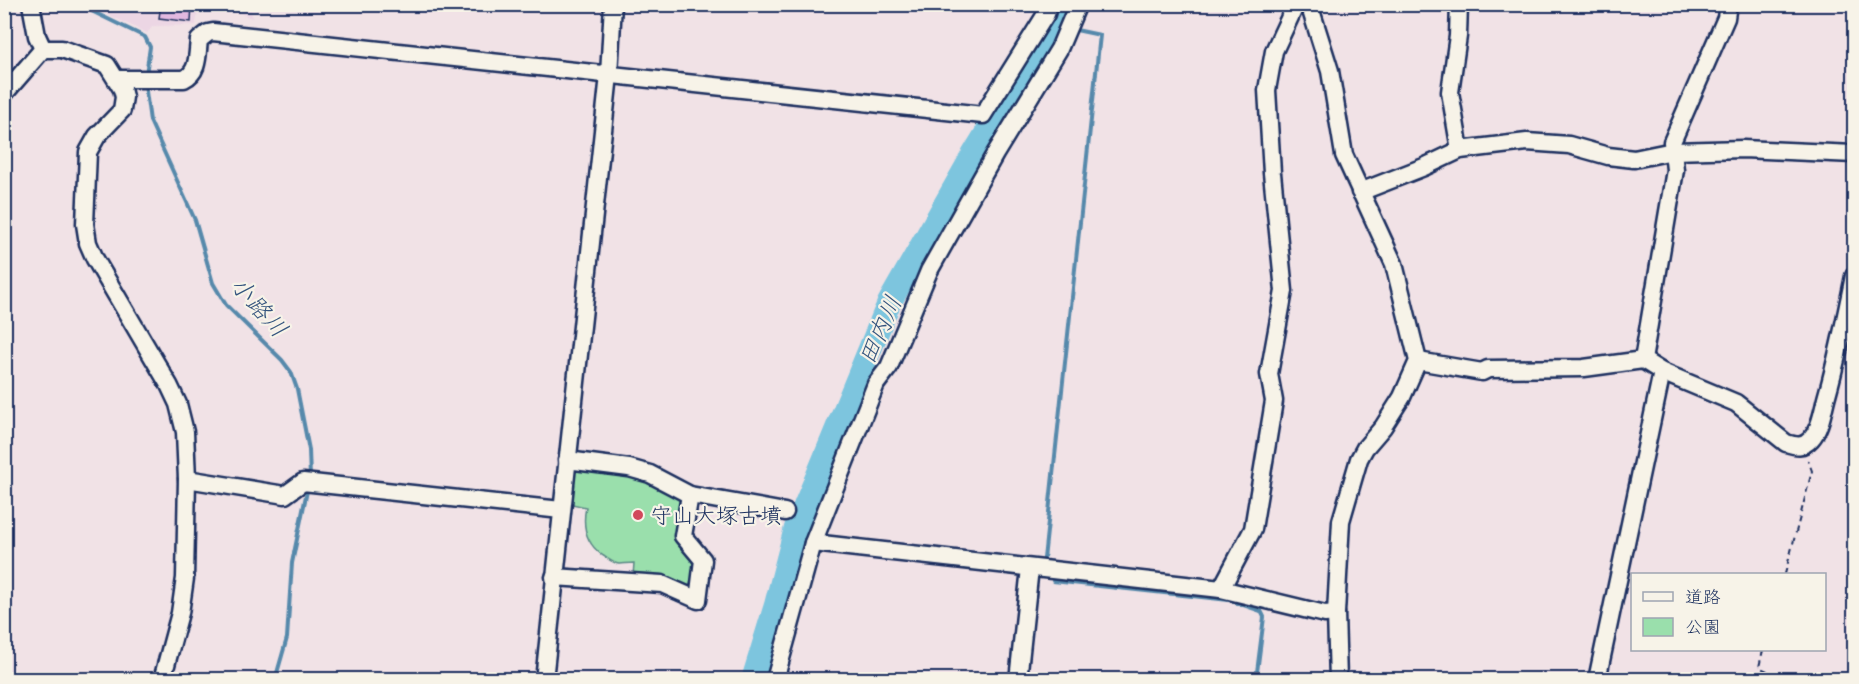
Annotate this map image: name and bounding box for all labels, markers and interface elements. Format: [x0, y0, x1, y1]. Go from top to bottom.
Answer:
water label: 小路川 [223, 270, 295, 344]
water label: 田内川 [851, 291, 909, 369]
place label: 守山大塚古墳 [650, 501, 782, 530]
marker: 守山大塚古墳 [631, 508, 645, 522]
legend [1631, 573, 1826, 651]
text: 道路 [1685, 585, 1721, 609]
text: 公園 [1685, 615, 1721, 639]

